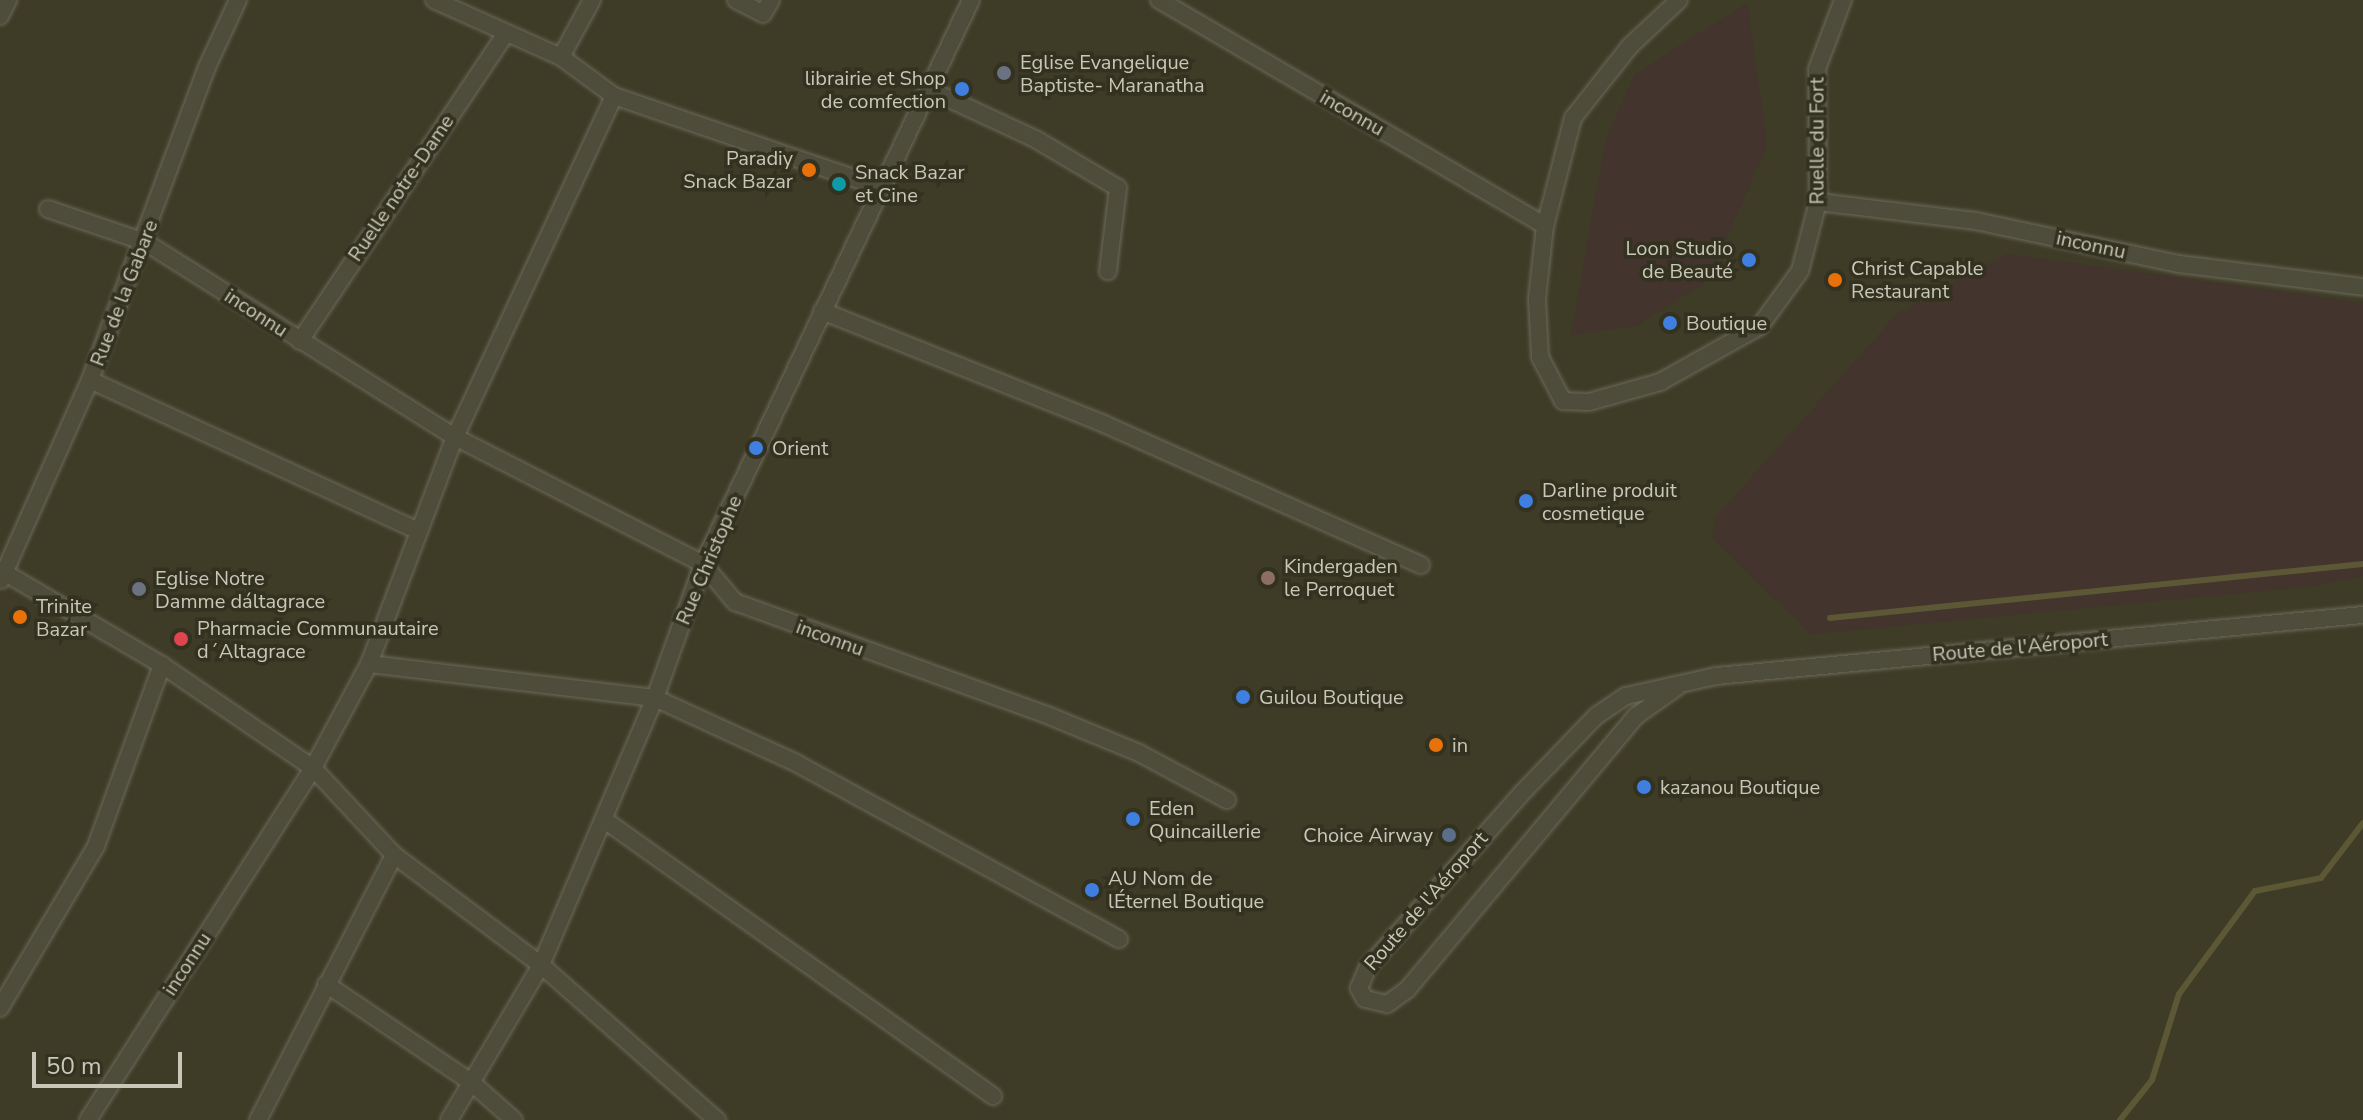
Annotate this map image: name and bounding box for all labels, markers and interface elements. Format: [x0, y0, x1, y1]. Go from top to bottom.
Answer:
place label: Eglise Evangelique Baptiste- Maranatha [1020, 50, 1205, 97]
marker: Eglise Evangelique Baptiste- Maranatha [995, 64, 1013, 82]
place label: librairie et Shop de comfection [805, 66, 946, 113]
street label: Ruelle du Fort [1805, 77, 1829, 205]
marker: librairie et Shop de comfection [953, 80, 971, 98]
street label: inconnu [1316, 85, 1388, 141]
street label: Ruelle notre-Dame [343, 110, 459, 266]
place label: Paradiy Snack Bazar [683, 146, 793, 193]
place label: Snack Bazar et Cine [855, 160, 965, 207]
marker: Paradiy Snack Bazar [800, 161, 818, 179]
marker: Snack Bazar et Cine [830, 175, 848, 193]
street label: Rue de la Gabare [85, 217, 163, 369]
street label: inconnu [2054, 226, 2128, 264]
place label: Loon Studio de Beauté [1626, 236, 1733, 283]
marker: Loon Studio de Beauté [1740, 251, 1758, 269]
place label: Christ Capable Restaurant [1851, 256, 1983, 303]
marker: Christ Capable Restaurant [1826, 271, 1844, 289]
street label: inconnu [220, 284, 292, 342]
place label: Boutique [1686, 311, 1767, 335]
marker: Boutique [1661, 314, 1679, 332]
place label: Orient [772, 436, 828, 460]
marker: Orient [747, 439, 765, 457]
place label: Darline produit cosmetique [1542, 478, 1677, 525]
street label: Rue Christophe [671, 492, 747, 628]
marker: Darline produit cosmetique [1517, 492, 1535, 510]
place label: Kindergaden le Perroquet [1284, 554, 1398, 601]
place label: Eglise Notre Damme dáltagrace [155, 566, 325, 613]
marker: Kindergaden le Perroquet [1259, 569, 1277, 587]
marker: Eglise Notre Damme dáltagrace [130, 580, 148, 598]
place label: Trinite Bazar [36, 594, 92, 641]
marker: Trinite Bazar [11, 608, 29, 626]
street label: inconnu [793, 615, 867, 661]
place label: Pharmacie Communautaire d´Altagrace [197, 616, 439, 663]
street label: Route de l'Aéroport [1931, 627, 2109, 667]
marker: Pharmacie Communautaire d´Altagrace [172, 630, 190, 648]
place label: Guilou Boutique [1259, 685, 1404, 709]
marker: Guilou Boutique [1234, 688, 1252, 706]
place label: in [1452, 733, 1468, 757]
marker: in [1427, 736, 1445, 754]
place label: kazanou Boutique [1660, 775, 1820, 799]
marker: kazanou Boutique [1635, 778, 1653, 796]
place label: Eden Quincaillerie [1149, 796, 1261, 843]
marker: Eden Quincaillerie [1124, 810, 1142, 828]
place label: Choice Airway [1303, 823, 1433, 847]
marker: Choice Airway [1440, 826, 1458, 844]
street label: Route de l'Aéroport [1359, 827, 1493, 975]
place label: AU Nom de lÉternel Boutique [1108, 866, 1264, 913]
marker: AU Nom de lÉternel Boutique [1083, 881, 1101, 899]
street label: inconnu [158, 928, 216, 1000]
scale bar [36, 1036, 186, 1086]
text: 50 m [46, 1050, 102, 1082]

